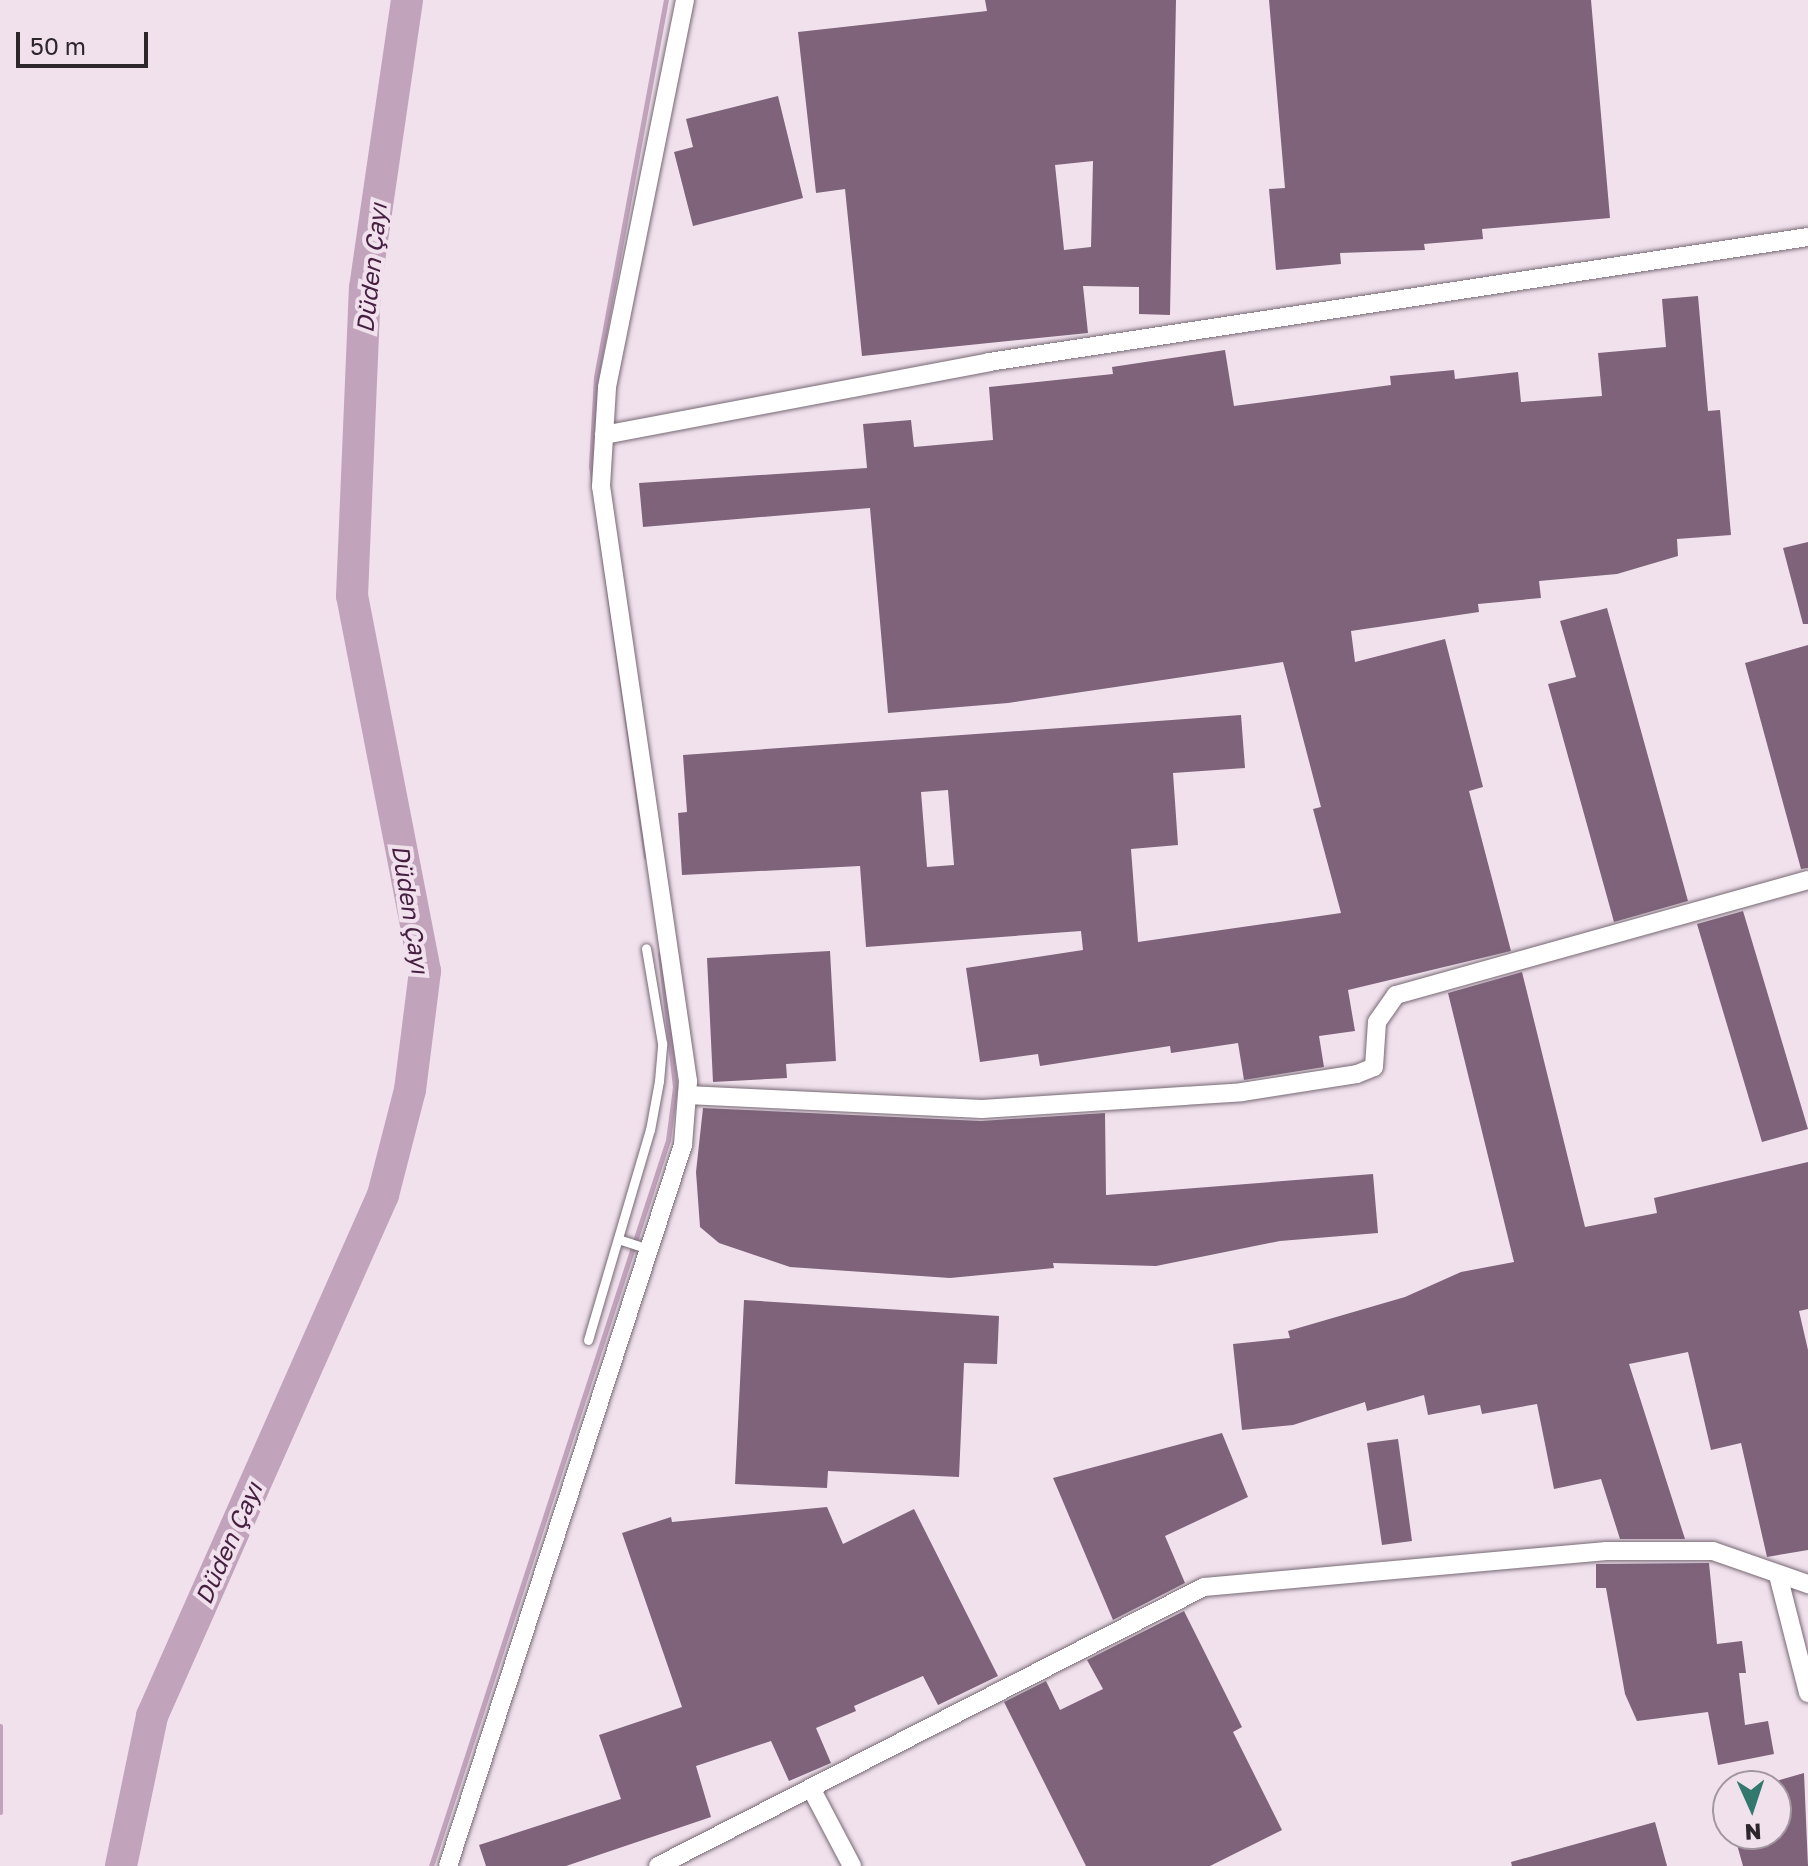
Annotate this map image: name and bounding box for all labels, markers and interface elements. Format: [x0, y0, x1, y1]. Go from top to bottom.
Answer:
scale bar [20, 16, 152, 66]
text: 50 m [30, 31, 86, 60]
water label: Düden Çayı [350, 202, 392, 334]
water label: Düden Çayı [387, 843, 435, 975]
water label: Düden Çayı [188, 1478, 268, 1608]
north arrow [1712, 1770, 1792, 1850]
text: N [1744, 1819, 1762, 1846]

